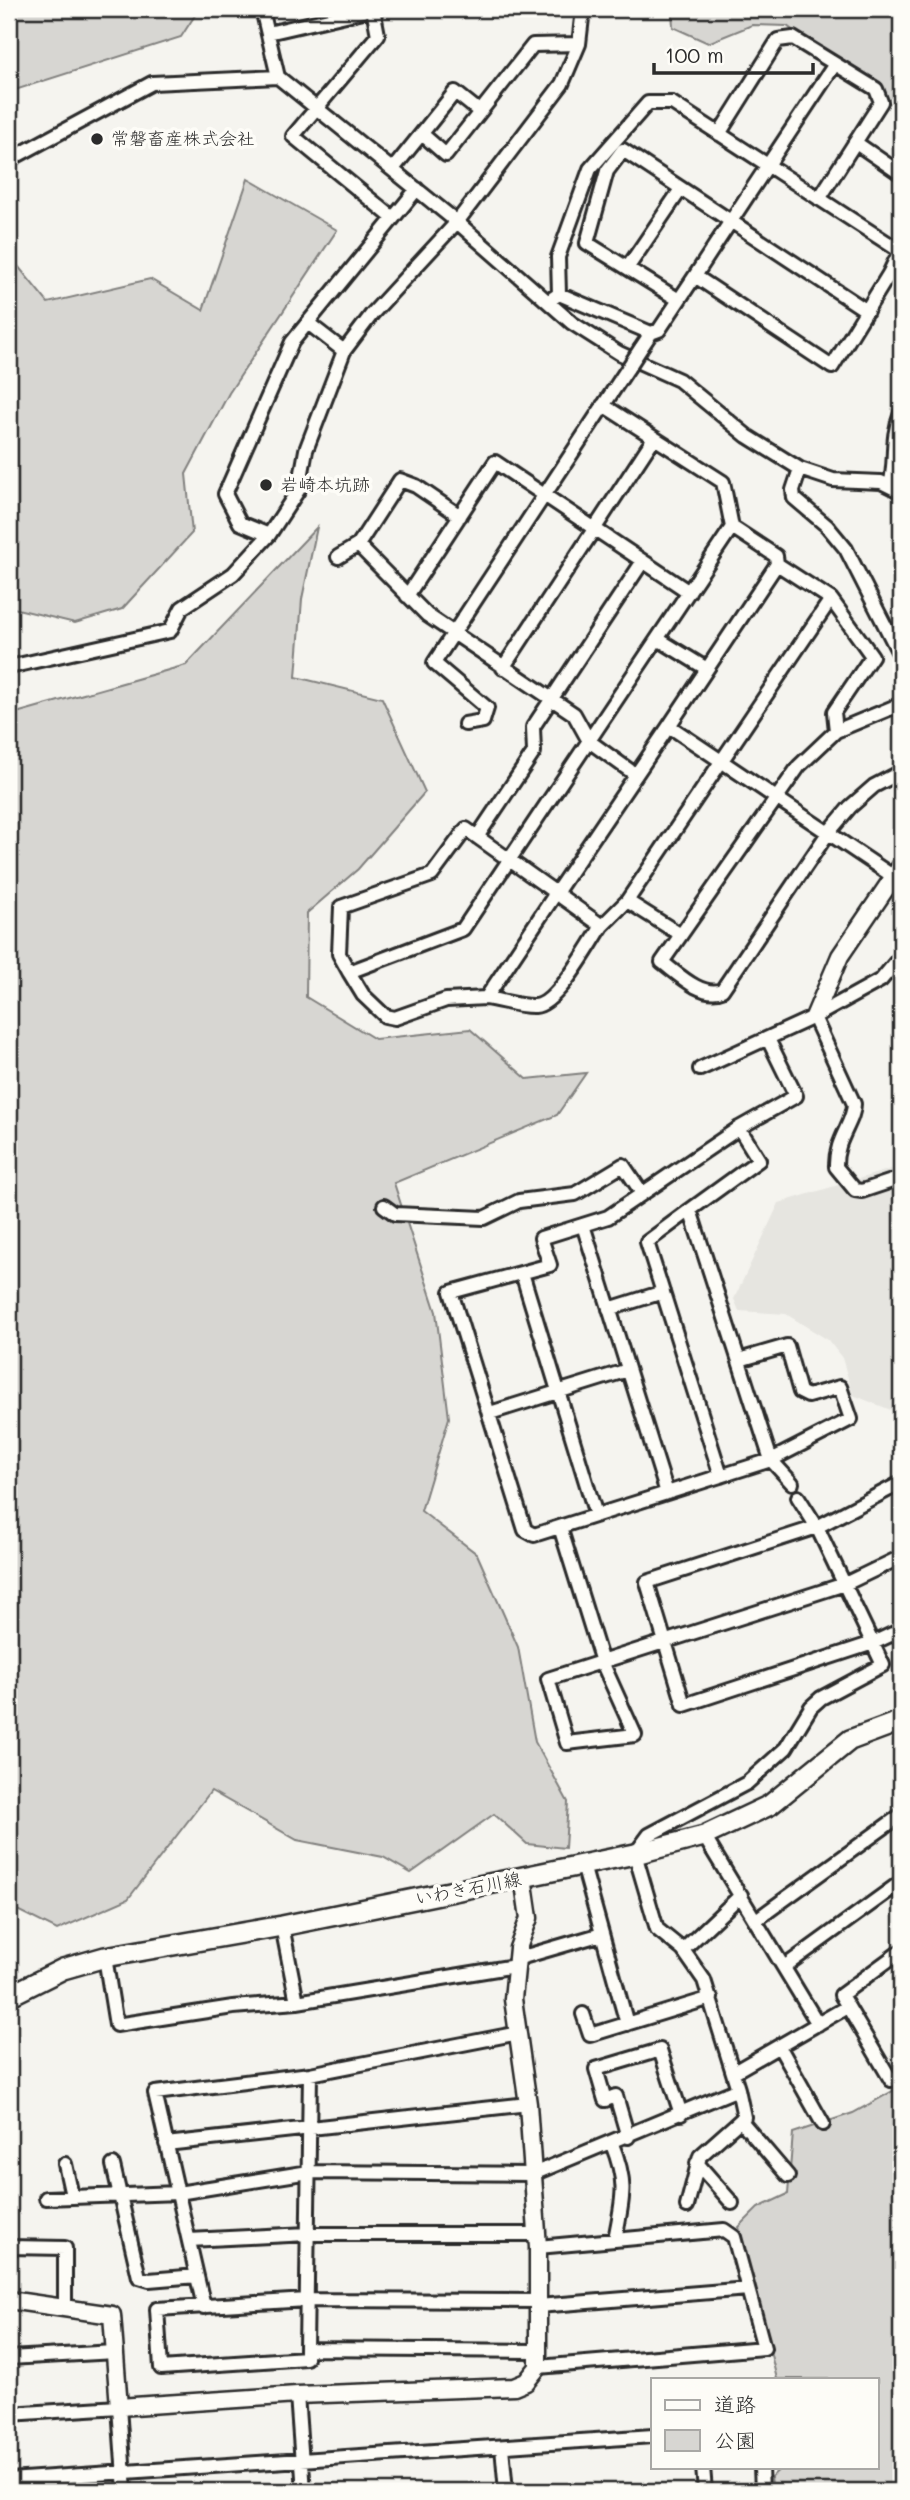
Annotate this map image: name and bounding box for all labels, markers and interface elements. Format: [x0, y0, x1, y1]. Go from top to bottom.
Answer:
scale bar [654, 32, 814, 76]
text: 100 m [665, 41, 724, 68]
place label: 常磐畜産株式会社 [111, 126, 255, 150]
marker: 常磐畜産株式会社 [89, 131, 105, 147]
place label: 岩崎本坑跡 [280, 472, 370, 496]
marker: 岩崎本坑跡 [258, 477, 274, 493]
street label: いわき石川線 [413, 1866, 523, 1910]
legend [651, 2378, 878, 2468]
text: 道路 [714, 2390, 756, 2417]
text: 公園 [714, 2426, 756, 2453]

